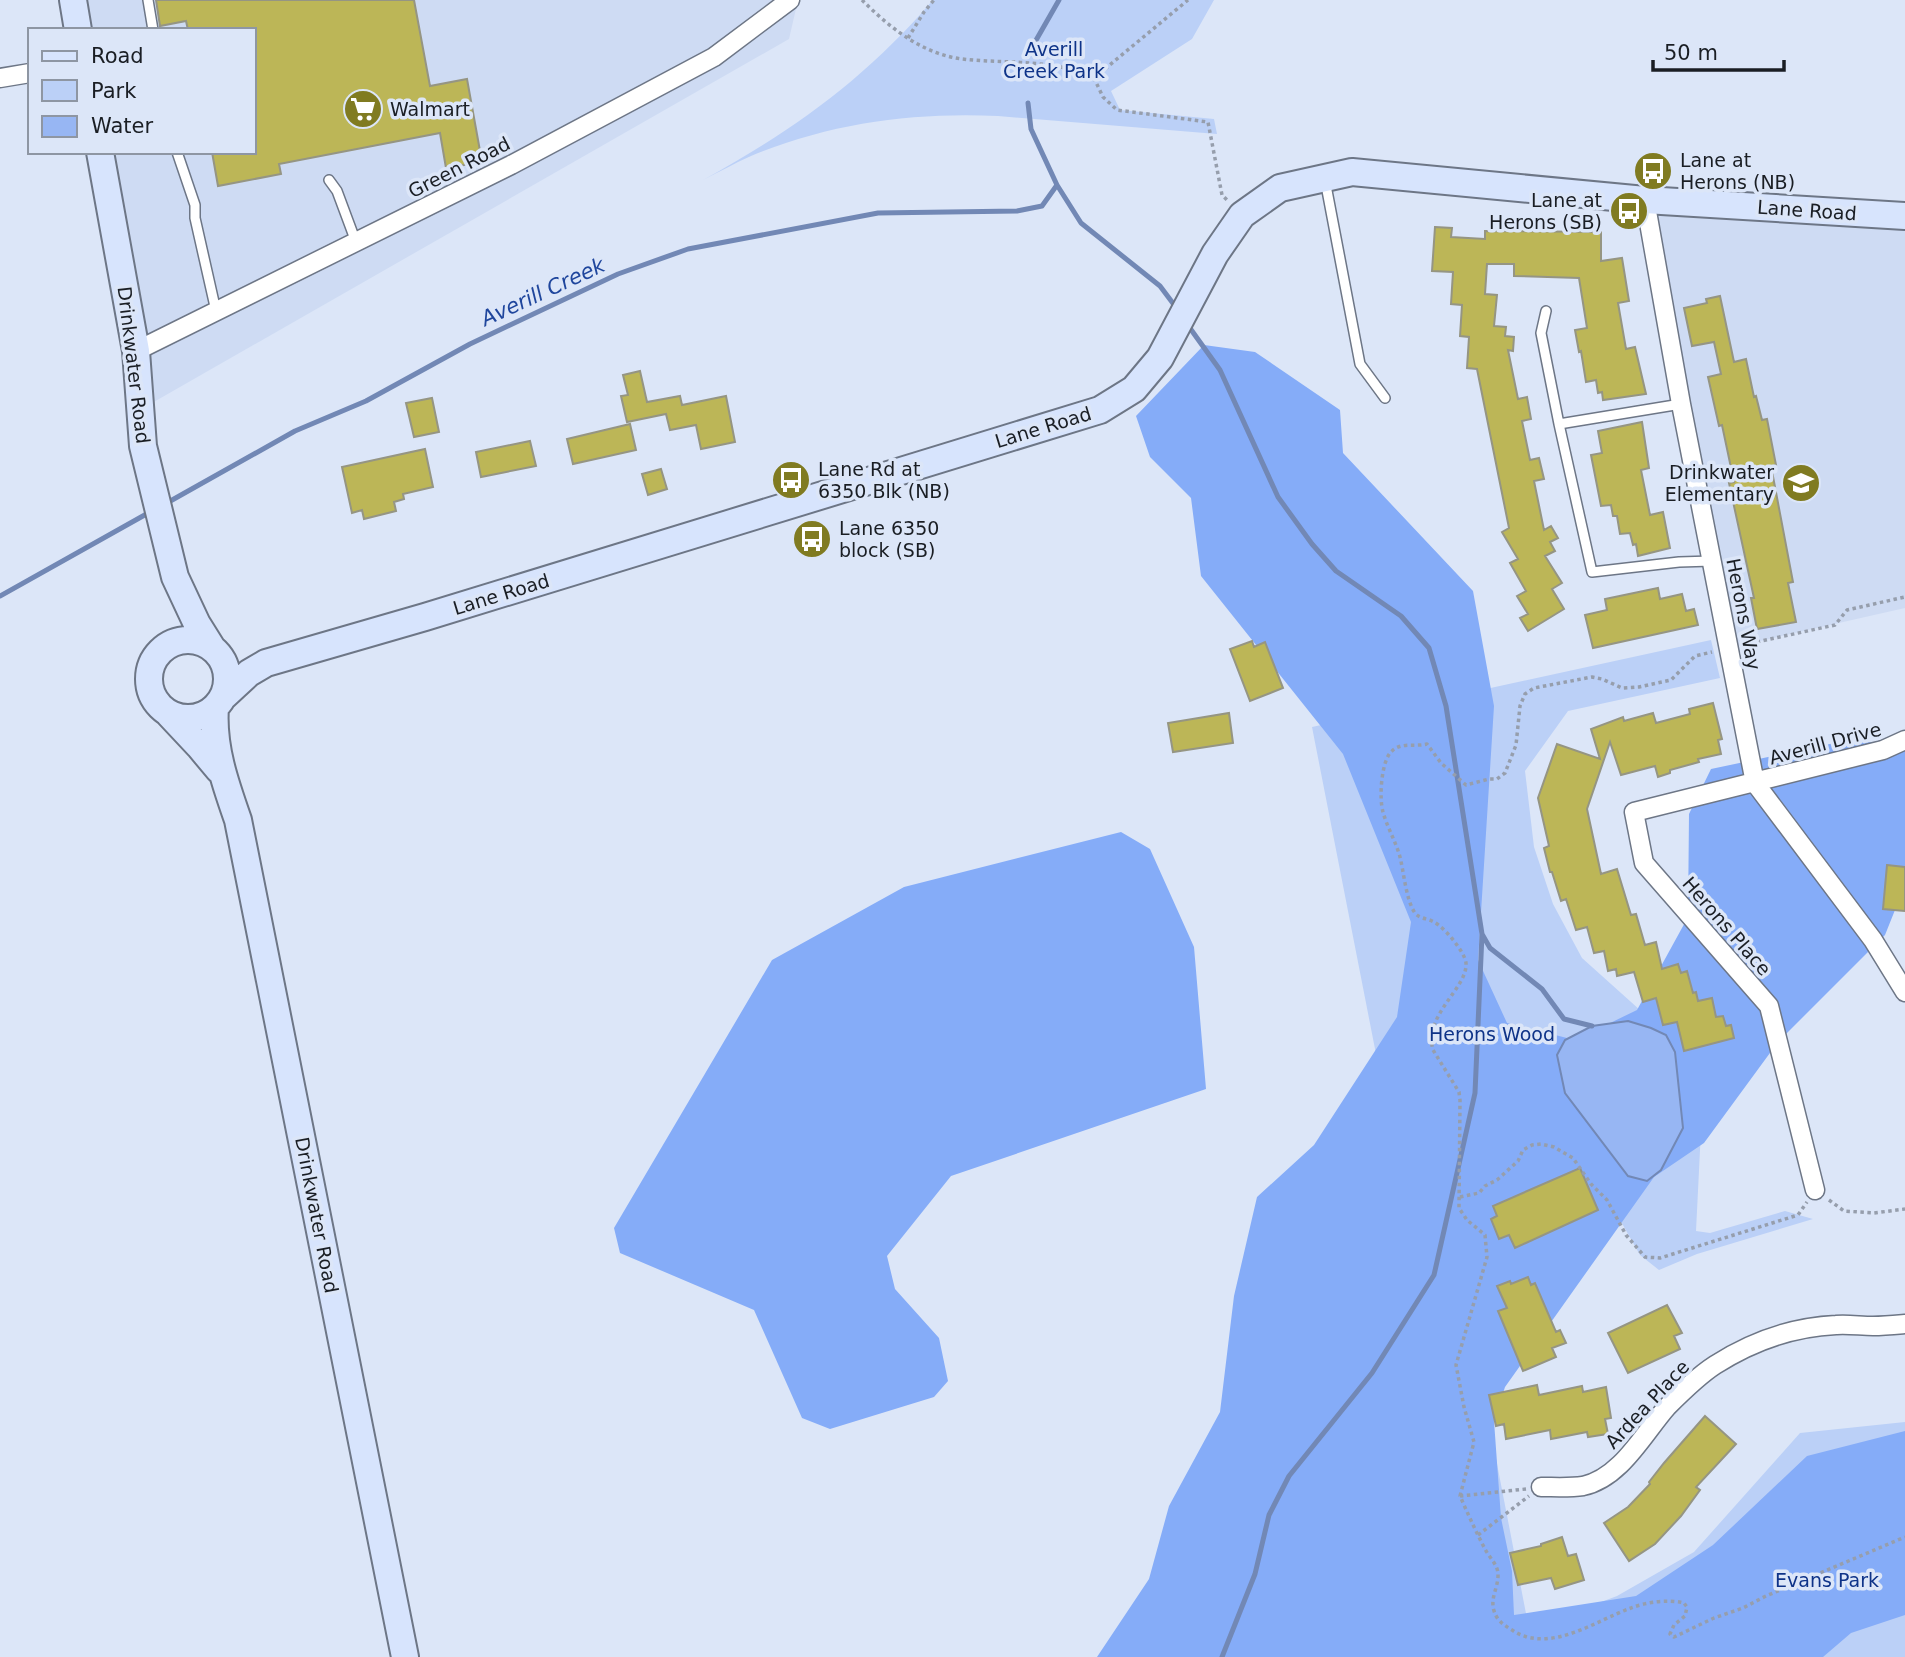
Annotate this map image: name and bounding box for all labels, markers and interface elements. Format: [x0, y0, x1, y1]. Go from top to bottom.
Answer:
legend [28, 28, 256, 154]
scale bar [1653, 28, 1784, 72]
park label: Averill Creek Park [1003, 38, 1105, 82]
text: 50 m [1664, 41, 1718, 65]
text: Road [91, 44, 144, 68]
text: Park [91, 79, 137, 103]
supermarket icon: Walmart [342, 88, 384, 130]
place label: Walmart [390, 98, 470, 120]
text: Water [91, 114, 153, 138]
street label: Green Road [404, 132, 514, 202]
place label: Lane at Herons (NB) [1680, 149, 1795, 193]
bus stop icon: Lane at Herons (NB) [1632, 150, 1674, 192]
place label: Lane at Herons (SB) [1489, 189, 1602, 233]
bus stop icon: Lane at Herons (SB) [1608, 190, 1650, 232]
street label: Lane Road [1757, 196, 1857, 224]
water label: Averill Creek [475, 252, 609, 332]
street label: Drinkwater Road [113, 285, 155, 445]
street label: Lane Road [992, 402, 1094, 452]
place label: Lane Rd at 6350 Blk (NB) [818, 458, 950, 502]
bus stop icon: Lane Rd at 6350 Blk (NB) [770, 459, 812, 501]
place label: Drinkwater Elementary [1665, 461, 1774, 505]
school or university icon: Drinkwater Elementary [1780, 462, 1822, 504]
place label: Lane 6350 block (SB) [839, 517, 939, 561]
bus stop icon: Lane 6350 block (SB) [791, 518, 833, 560]
street label: Herons Way [1722, 556, 1766, 672]
street label: Lane Road [450, 569, 552, 619]
street label: Averill Drive [1767, 717, 1883, 769]
street label: Herons Place [1678, 872, 1776, 980]
park label: Herons Wood [1429, 1023, 1555, 1045]
street label: Drinkwater Road [291, 1135, 343, 1295]
street label: Ardea Place [1601, 1355, 1693, 1453]
park label: Evans Park [1775, 1569, 1879, 1591]

